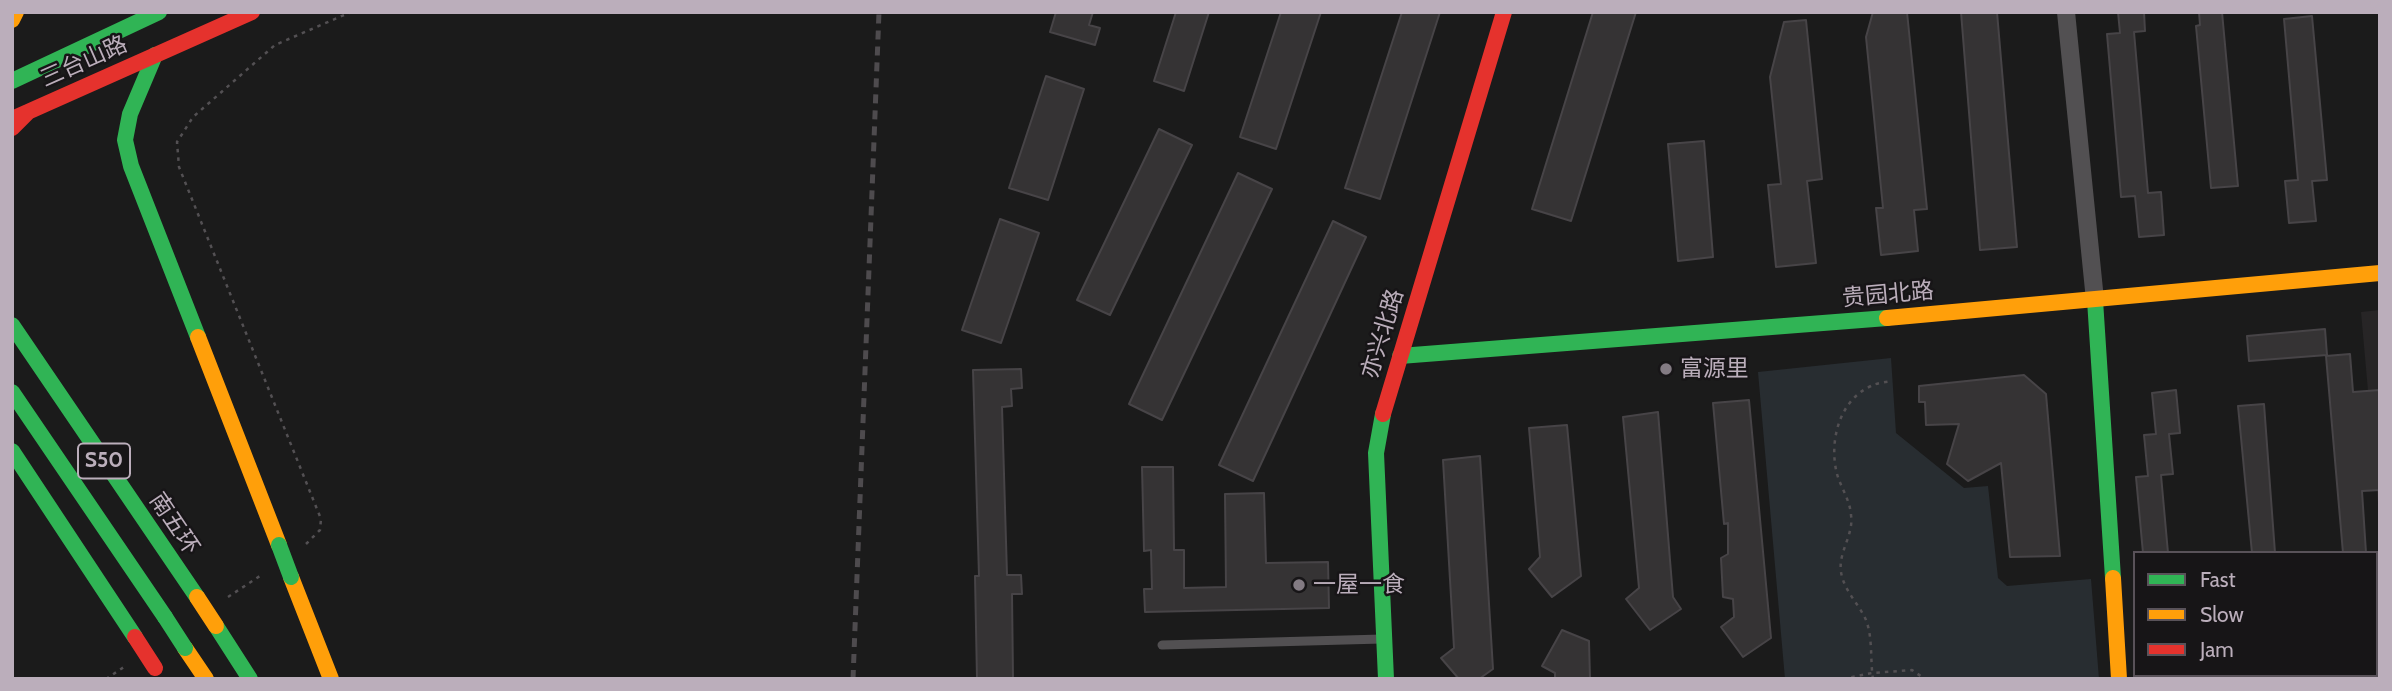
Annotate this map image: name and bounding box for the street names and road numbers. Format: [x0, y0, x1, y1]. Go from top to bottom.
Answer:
street label: 三台山路 [36, 31, 132, 93]
street label: 贵园北路 [1841, 277, 1935, 313]
street label: 亦兴北路 [1356, 286, 1410, 382]
road number: S50 [78, 444, 130, 478]
street label: 南五环 [143, 488, 205, 560]

